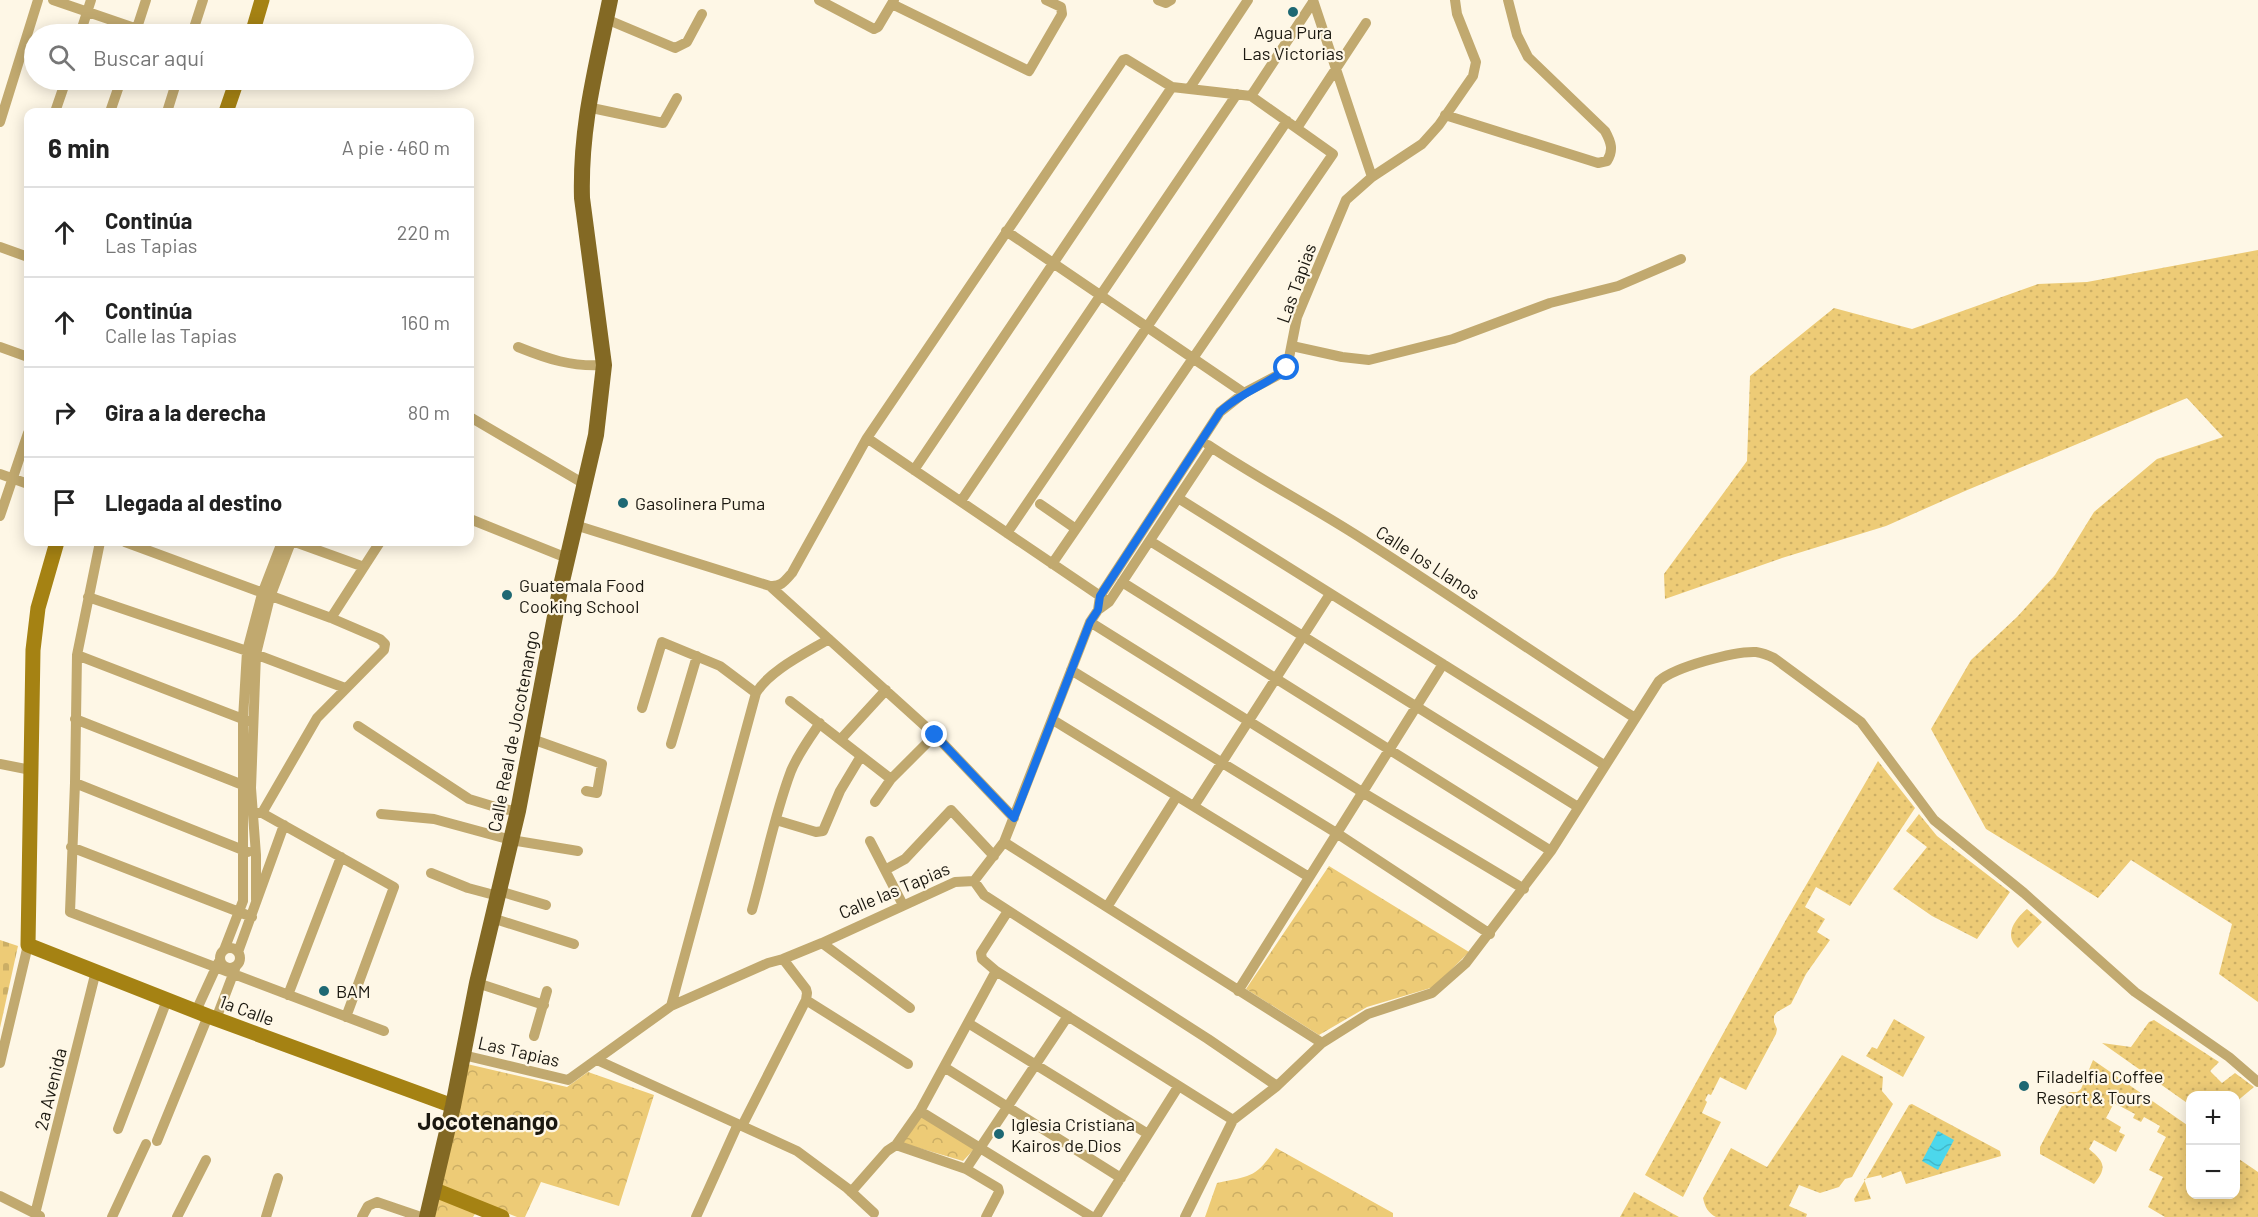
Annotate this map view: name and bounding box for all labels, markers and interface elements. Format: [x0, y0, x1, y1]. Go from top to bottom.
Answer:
marker: Agua Pura Las Victorias [1286, 5, 1300, 19]
place label: Agua Pura Las Victorias [1242, 21, 1344, 64]
search box [24, 24, 474, 90]
icon: search [45, 41, 78, 74]
text: Buscar aquí [93, 44, 204, 70]
text: 6 min [48, 132, 110, 163]
text: A pie · 460 m [342, 135, 450, 159]
text: Continúa [105, 207, 192, 233]
icon: ahead [48, 216, 81, 249]
text: 220 m [397, 220, 450, 244]
text: Las Tapias [105, 233, 197, 257]
street label: Las Tapias [1271, 240, 1321, 326]
text: Continúa [105, 297, 192, 323]
icon: ahead [48, 306, 81, 339]
text: 160 m [401, 310, 450, 334]
text: Calle las Tapias [105, 323, 237, 347]
route start [1273, 354, 1299, 380]
icon: right [48, 396, 81, 429]
text: Gira a la derecha [105, 399, 266, 425]
text: 80 m [408, 400, 450, 424]
icon: arrive [48, 486, 81, 519]
text: Llegada al destino [105, 489, 282, 515]
place label: Gasolinera Puma [635, 492, 765, 514]
marker: Gasolinera Puma [616, 496, 630, 510]
street label: Calle los Llanos [1372, 520, 1484, 604]
place label: Guatemala Food Cooking School [519, 574, 645, 617]
marker: Guatemala Food Cooking School [500, 588, 514, 602]
street label: Calle Real de Jocotenango [483, 628, 543, 834]
route end [921, 721, 947, 747]
street label: Calle las Tapias [835, 857, 953, 923]
place label: BAM [336, 980, 371, 1002]
marker: BAM [317, 984, 331, 998]
street label: 1a Calle [216, 990, 278, 1030]
street label: Las Tapias [476, 1031, 562, 1071]
street label: 2a Avenida [29, 1046, 71, 1132]
place label: Filadelfia Coffee Resort & Tours [2036, 1065, 2163, 1108]
marker: Filadelfia Coffee Resort & Tours [2017, 1079, 2031, 1093]
map controls [2186, 1091, 2240, 1199]
button: + [2186, 1091, 2240, 1145]
district label: Jocotenango [418, 1106, 558, 1135]
place label: Iglesia Cristiana Kairos de Dios [1011, 1113, 1135, 1156]
marker: Iglesia Cristiana Kairos de Dios [992, 1127, 1006, 1141]
button: − [2186, 1145, 2240, 1199]

